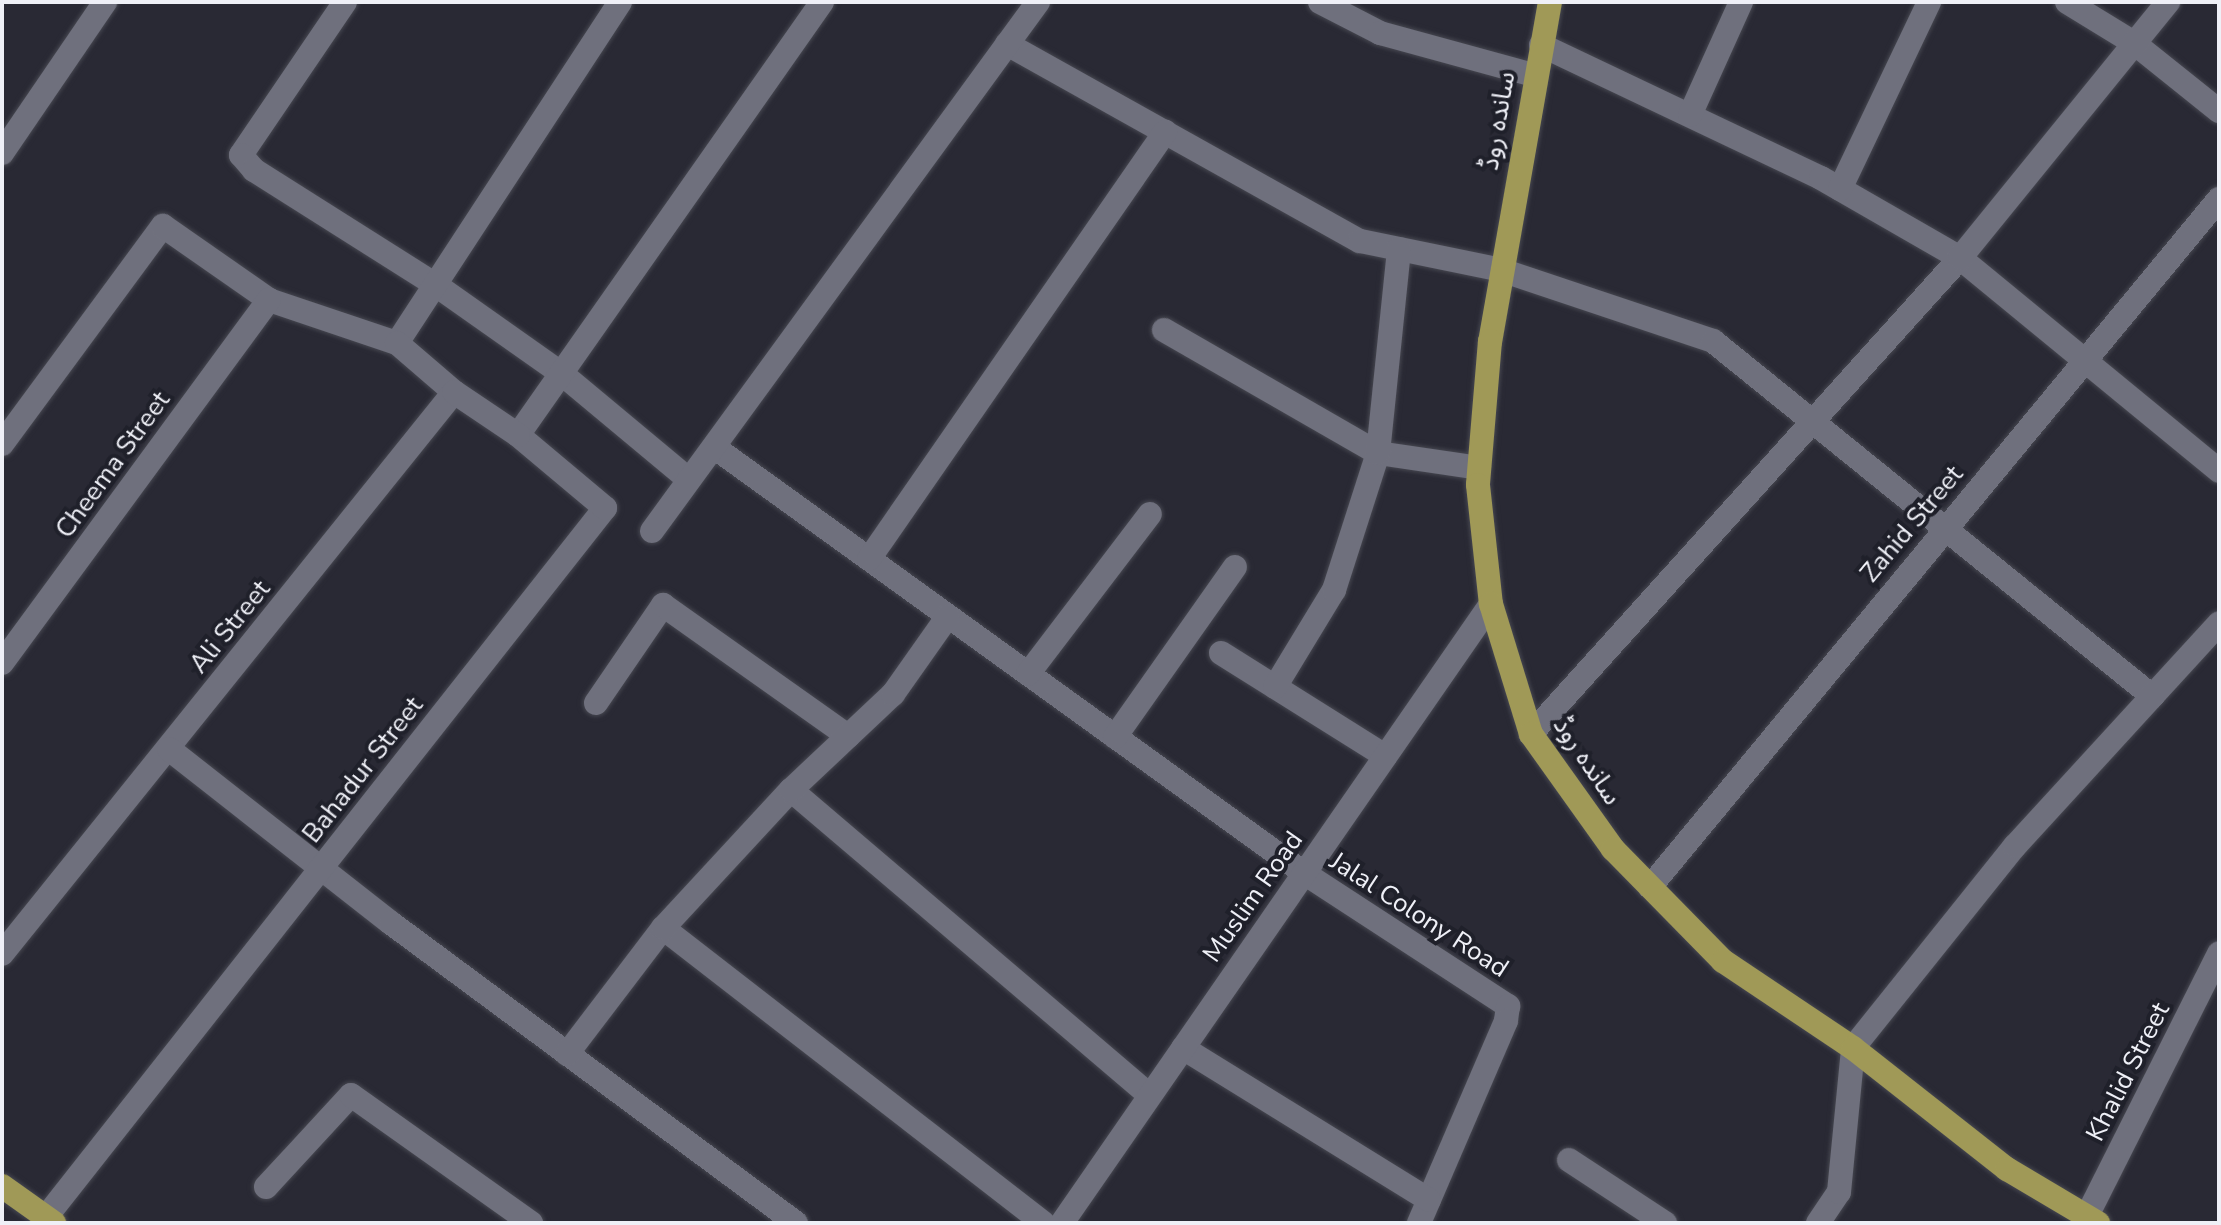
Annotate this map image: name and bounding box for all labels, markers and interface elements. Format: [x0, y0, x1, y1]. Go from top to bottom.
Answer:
street label: ساندہ روڈ [1474, 69, 1522, 173]
street label: Cheema Street [49, 386, 177, 544]
street label: Zahid Street [1854, 459, 1970, 589]
street label: Ali Street [183, 574, 277, 680]
street label: Bahadur Street [296, 691, 430, 849]
street label: ساندہ روڈ [1546, 711, 1628, 811]
street label: Muslim Road [1196, 826, 1310, 968]
street label: Jalal Colony Road [1324, 846, 1514, 984]
street label: Khalid Street [2080, 998, 2176, 1146]

